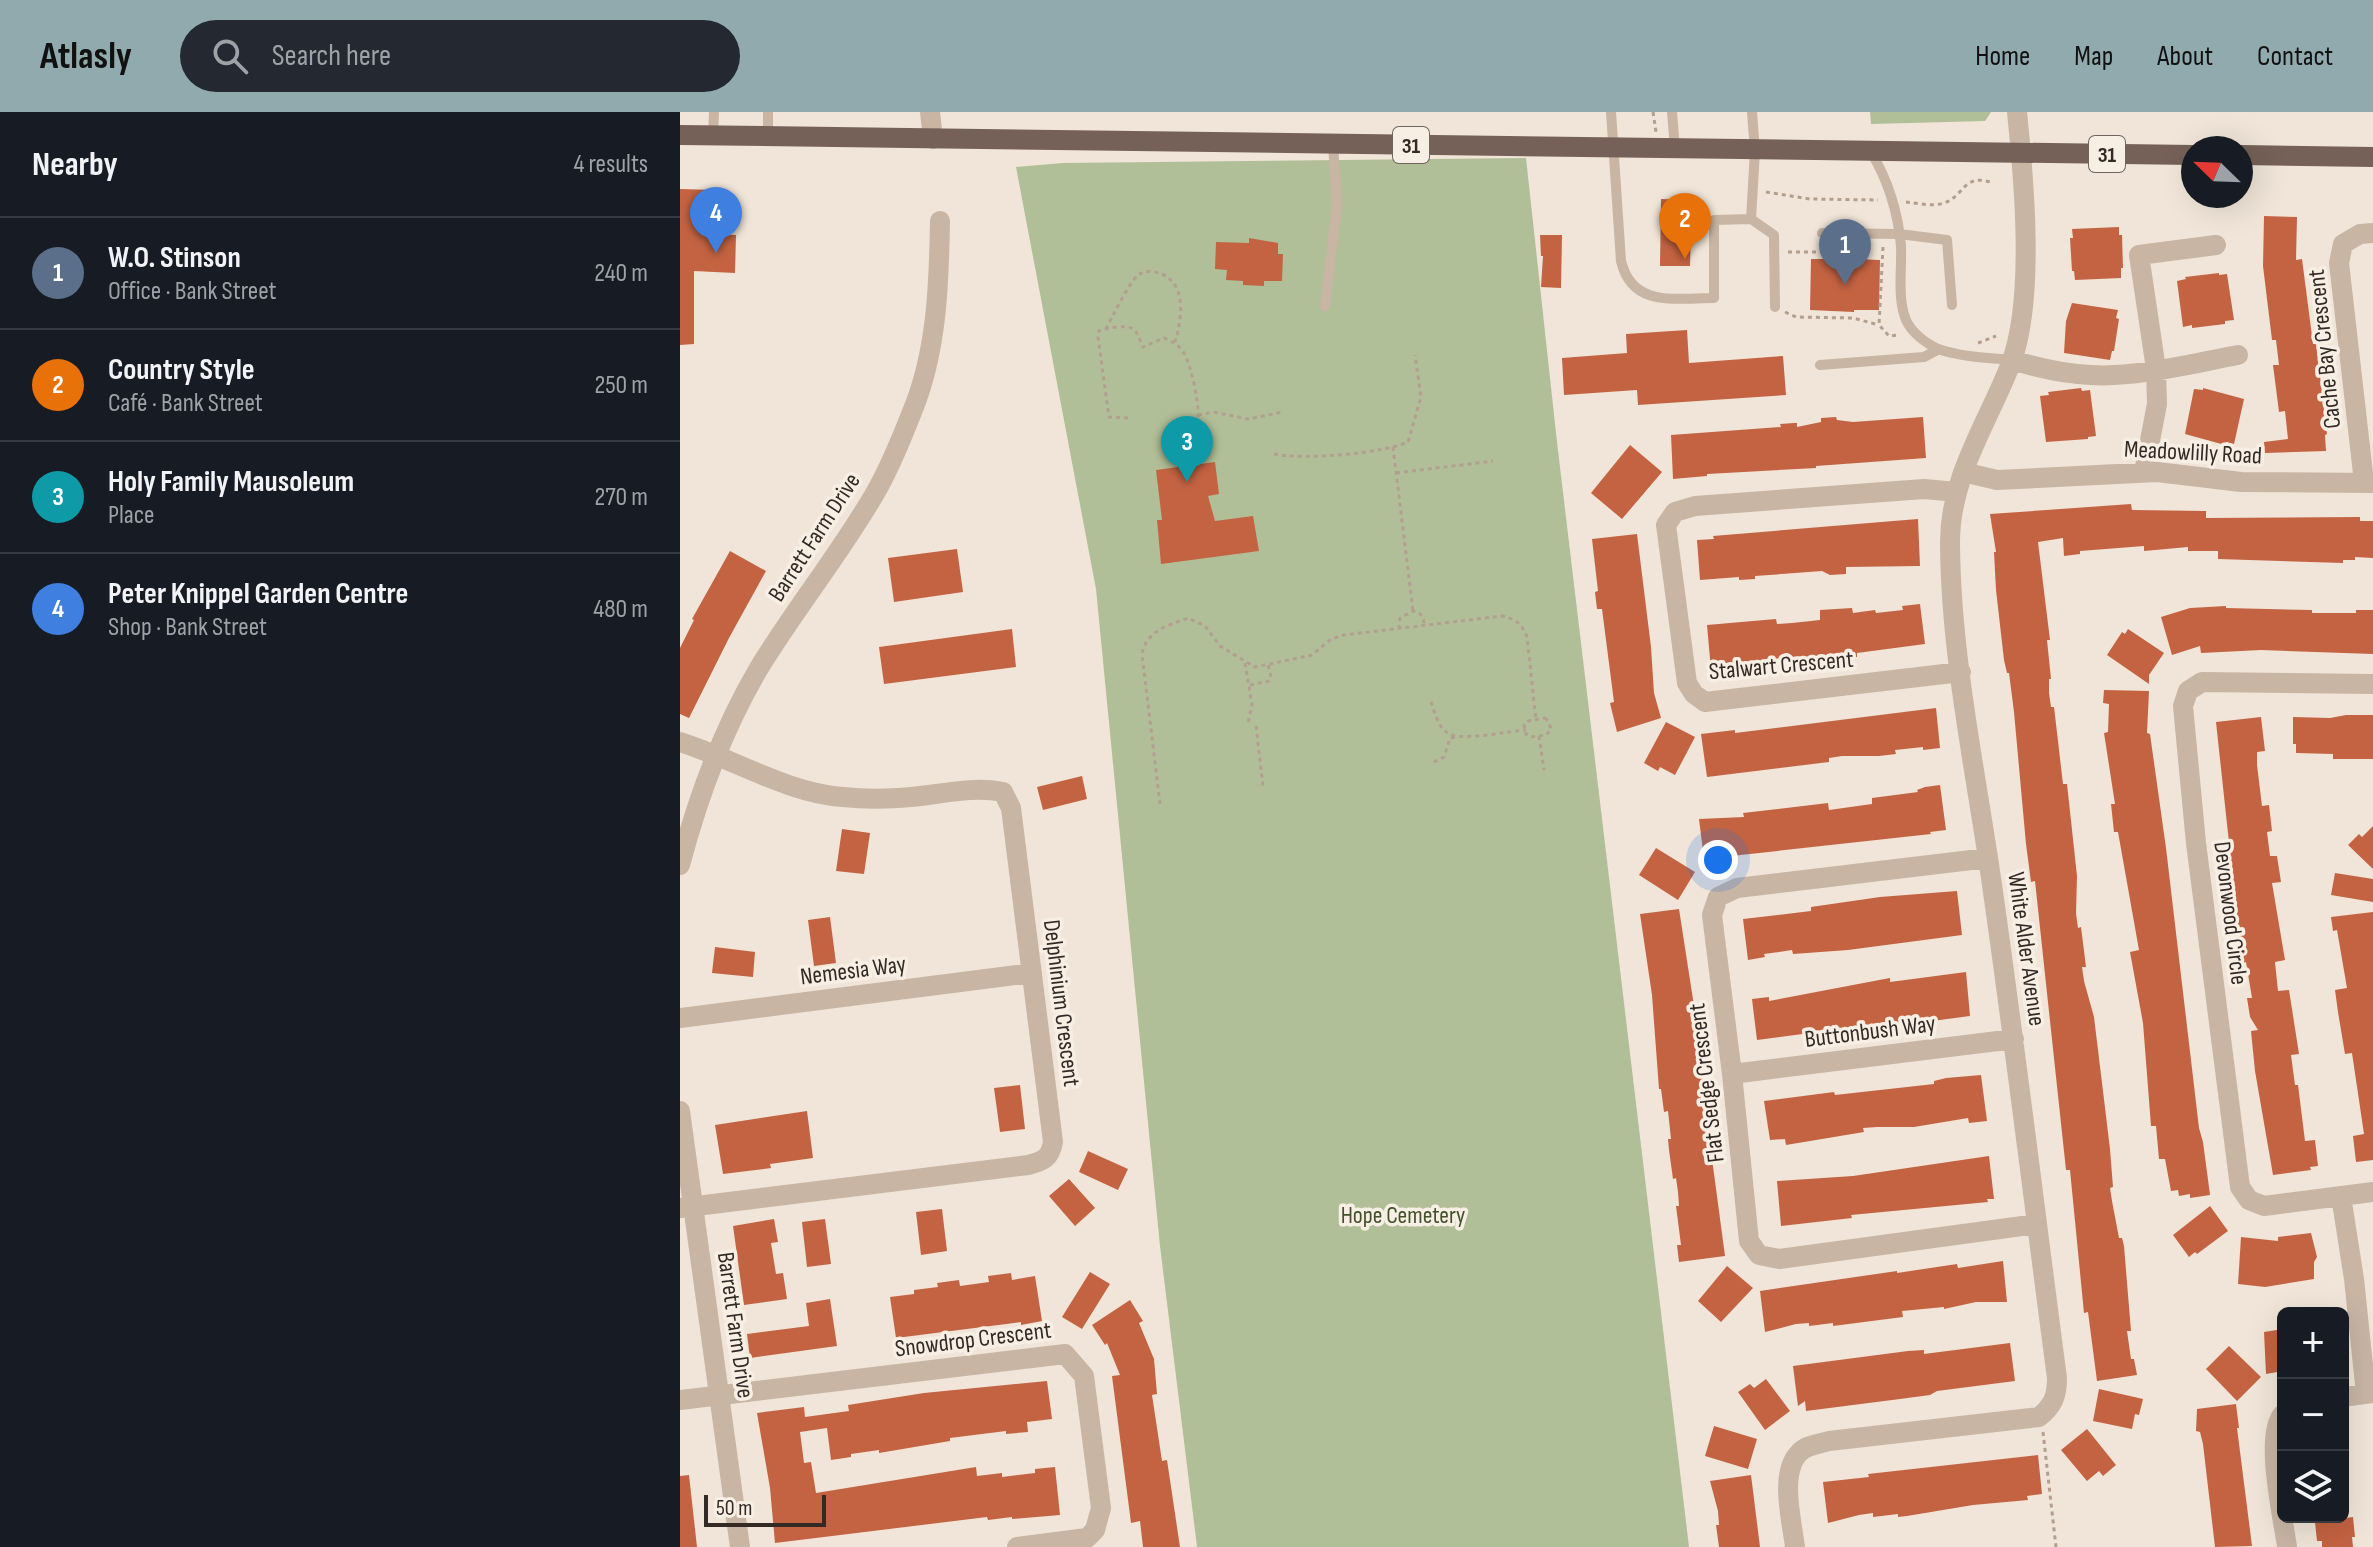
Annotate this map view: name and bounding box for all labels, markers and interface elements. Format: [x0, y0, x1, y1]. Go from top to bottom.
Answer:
search box [180, 20, 740, 92]
text: Atlasly [40, 34, 132, 79]
icon: search [208, 34, 252, 78]
text: Search here [272, 38, 391, 74]
text: Home [1975, 40, 2030, 73]
text: Map [2074, 40, 2113, 73]
text: About [2157, 40, 2213, 73]
text: Contact [2257, 40, 2333, 73]
road number: 31 [1393, 127, 1429, 163]
road number: 31 [2089, 136, 2125, 172]
north arrow [2181, 136, 2253, 208]
text: Nearby [32, 144, 118, 185]
text: 4 results [573, 149, 648, 180]
pin: 4 [690, 187, 742, 253]
pin: 2 [1659, 193, 1711, 259]
pin: 1 [1819, 219, 1871, 285]
text: W.O. Stinson [108, 240, 241, 276]
text: 1 [53, 258, 63, 289]
text: 240 m [594, 258, 648, 289]
street label: Cache Bay Crescent [2302, 268, 2347, 430]
text: Office · Bank Street [108, 276, 276, 307]
text: Country Style [108, 352, 255, 388]
text: 2 [52, 370, 64, 401]
text: 250 m [594, 370, 648, 401]
text: Café · Bank Street [108, 388, 263, 419]
pin: 3 [1161, 416, 1213, 482]
street label: Meadowlilly Road [2123, 434, 2263, 471]
text: Holy Family Mausoleum [108, 464, 354, 500]
street label: Barrett Farm Drive [762, 468, 867, 607]
text: 3 [52, 482, 64, 513]
text: 270 m [595, 482, 648, 513]
text: Place [108, 500, 155, 531]
text: Peter Knippel Garden Centre [108, 576, 408, 612]
text: 4 [52, 594, 64, 625]
text: 480 m [593, 594, 648, 625]
text: Shop · Bank Street [108, 612, 267, 643]
street label: Stalwart Crescent [1708, 645, 1855, 686]
your location [1698, 840, 1738, 880]
street label: Devonwood Circle [2207, 840, 2254, 986]
street label: White Alder Avenue [2001, 870, 2052, 1028]
street label: Delphinium Crescent [1037, 918, 1086, 1088]
street label: Nemesia Way [798, 950, 908, 991]
street label: Flat Sedge Crescent [1682, 1002, 1731, 1164]
street label: Buttonbush Way [1803, 1009, 1937, 1054]
park label: Hope Cemetery [1341, 1201, 1465, 1230]
street label: Barrett Farm Drive [711, 1250, 760, 1400]
map controls [2277, 1307, 2349, 1523]
button: + [2277, 1307, 2349, 1379]
street label: Snowdrop Crescent [893, 1316, 1053, 1363]
button: − [2277, 1379, 2349, 1451]
button: layers [2277, 1451, 2349, 1523]
scale bar [704, 1491, 826, 1527]
text: 50 m [716, 1495, 752, 1522]

